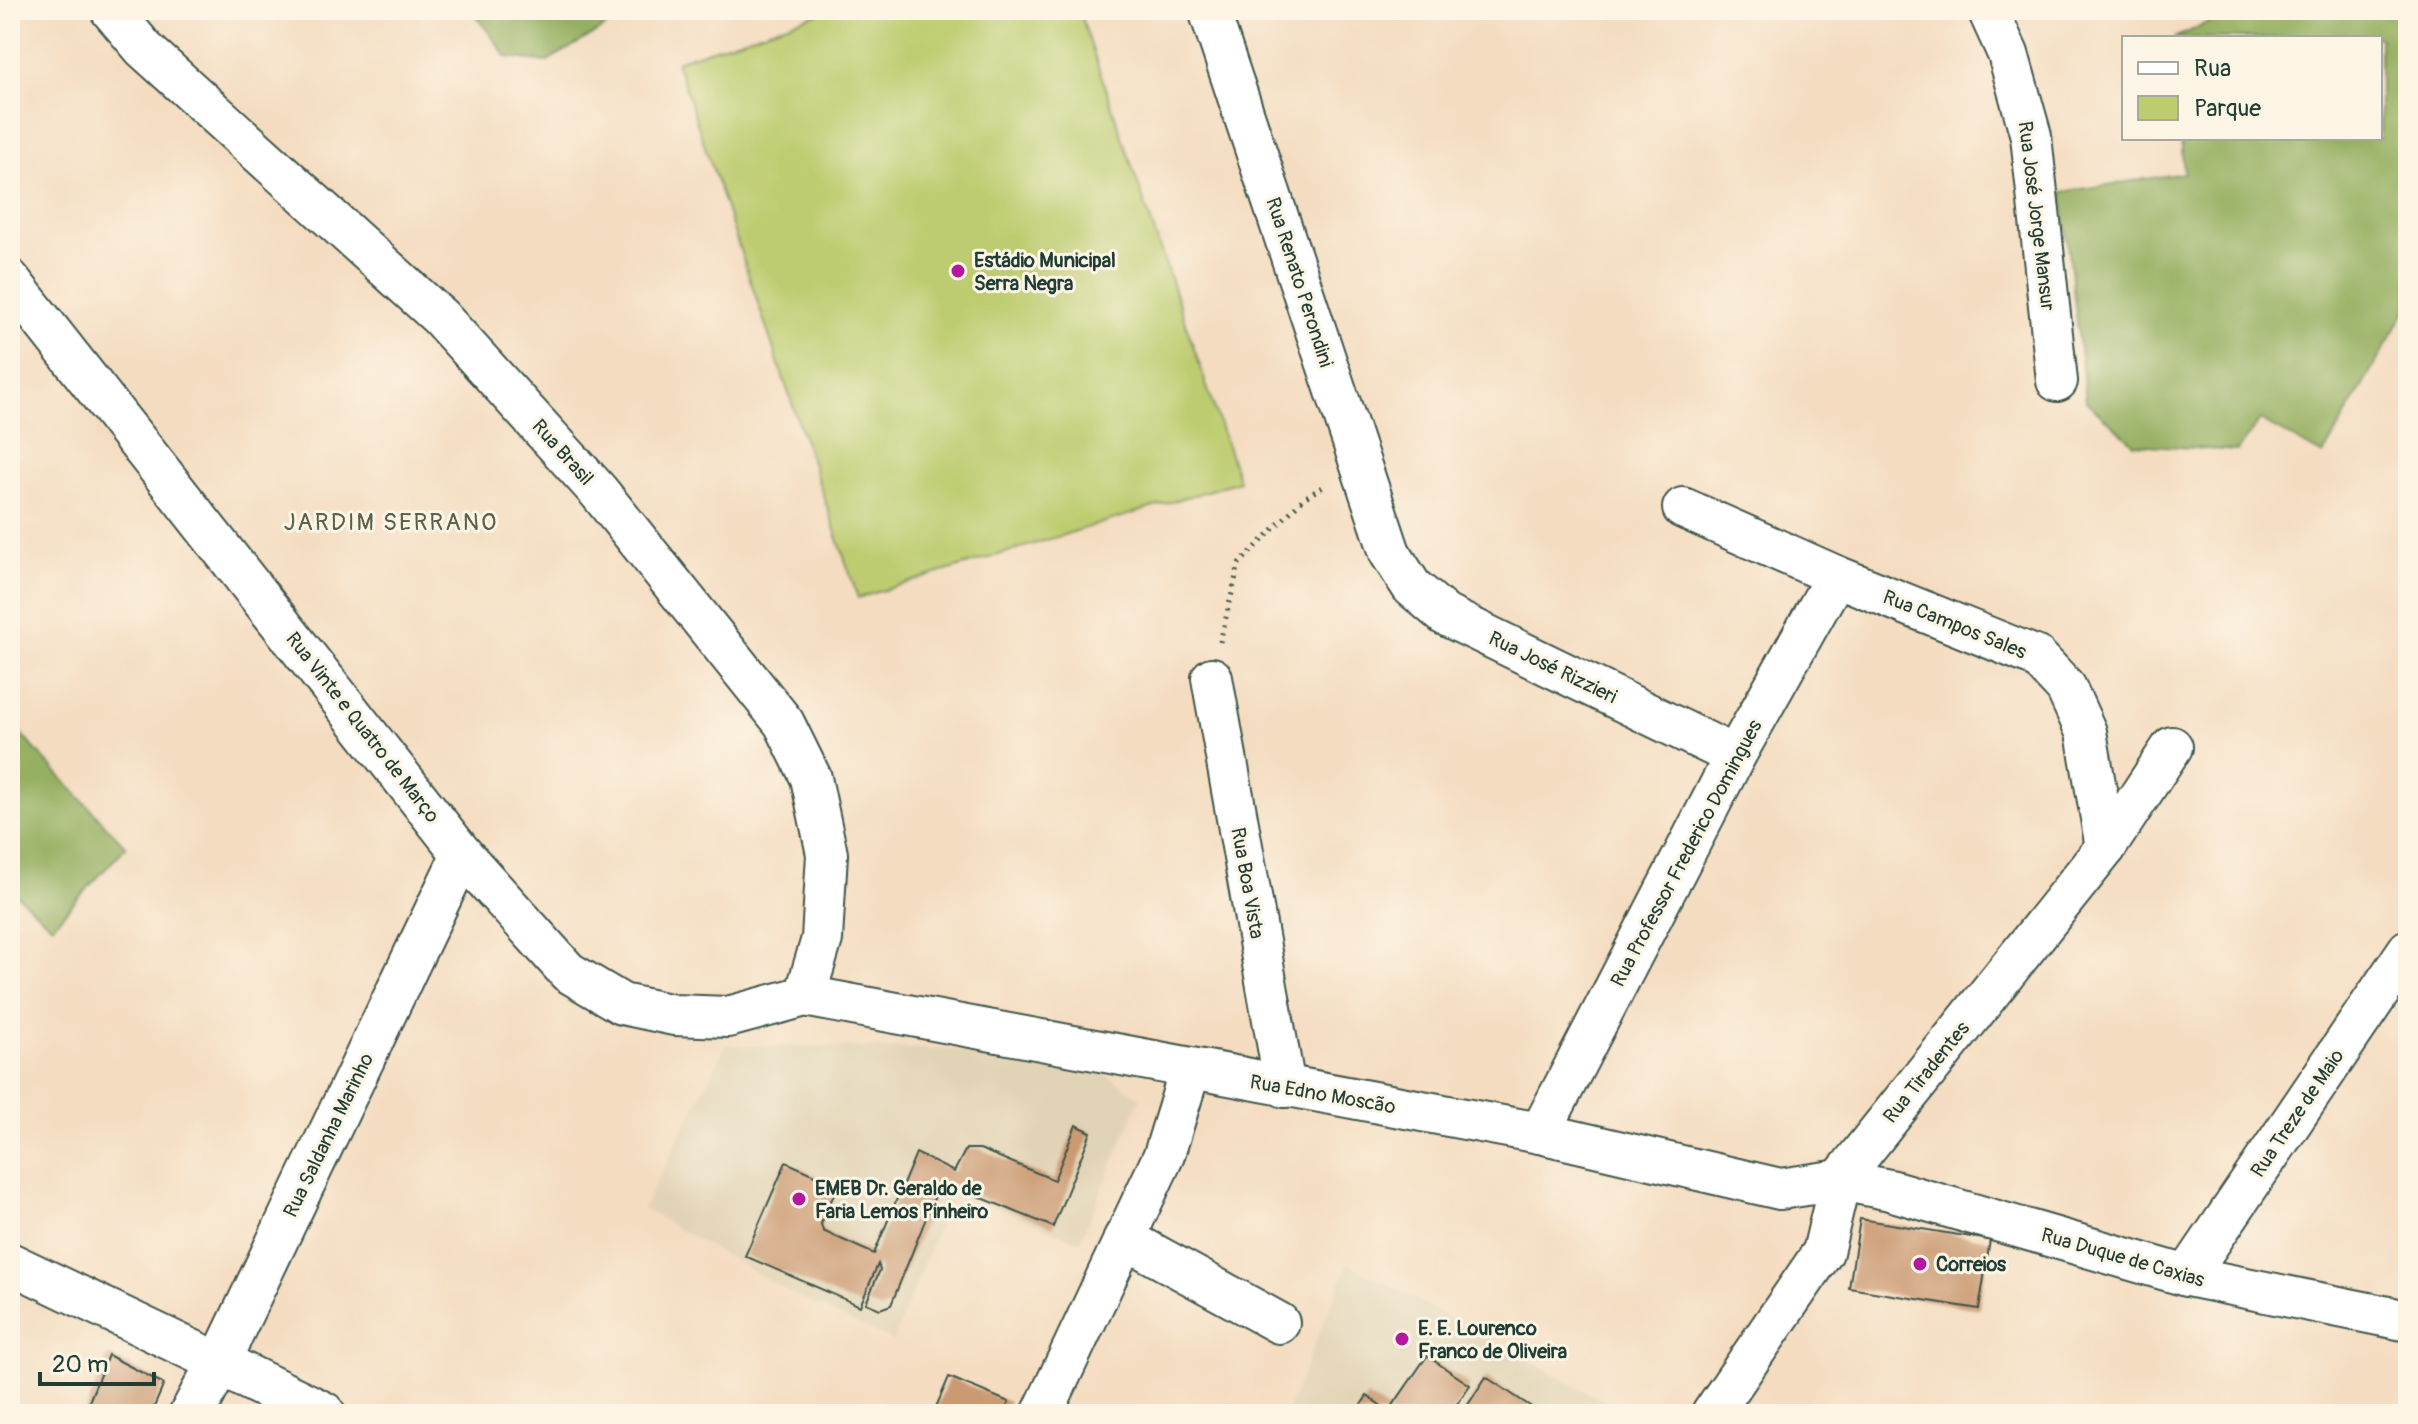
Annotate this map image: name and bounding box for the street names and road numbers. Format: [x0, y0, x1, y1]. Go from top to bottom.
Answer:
street label: Rua José Jorge Mansur [2012, 120, 2061, 312]
street label: Rua Renato Perondini [1260, 194, 1339, 370]
street label: Rua Brasil [526, 414, 599, 491]
street label: Rua Campos Sales [1879, 584, 2030, 665]
street label: Rua José Rizzieri [1485, 626, 1621, 709]
street label: Rua Vinte e Quatro de Março [280, 627, 445, 828]
street label: Rua Professor Frederico Domingues [1605, 715, 1768, 991]
street label: Rua Boa Vista [1225, 825, 1270, 941]
street label: Rua Tiradentes [1878, 1016, 1975, 1128]
street label: Rua Treze de Maio [2245, 1044, 2350, 1182]
street label: Rua Saldanha Marinho [278, 1049, 379, 1221]
street label: Rua Edno Moscão [1248, 1069, 1398, 1120]
street label: Rua Duque de Caxias [2038, 1222, 2207, 1293]

